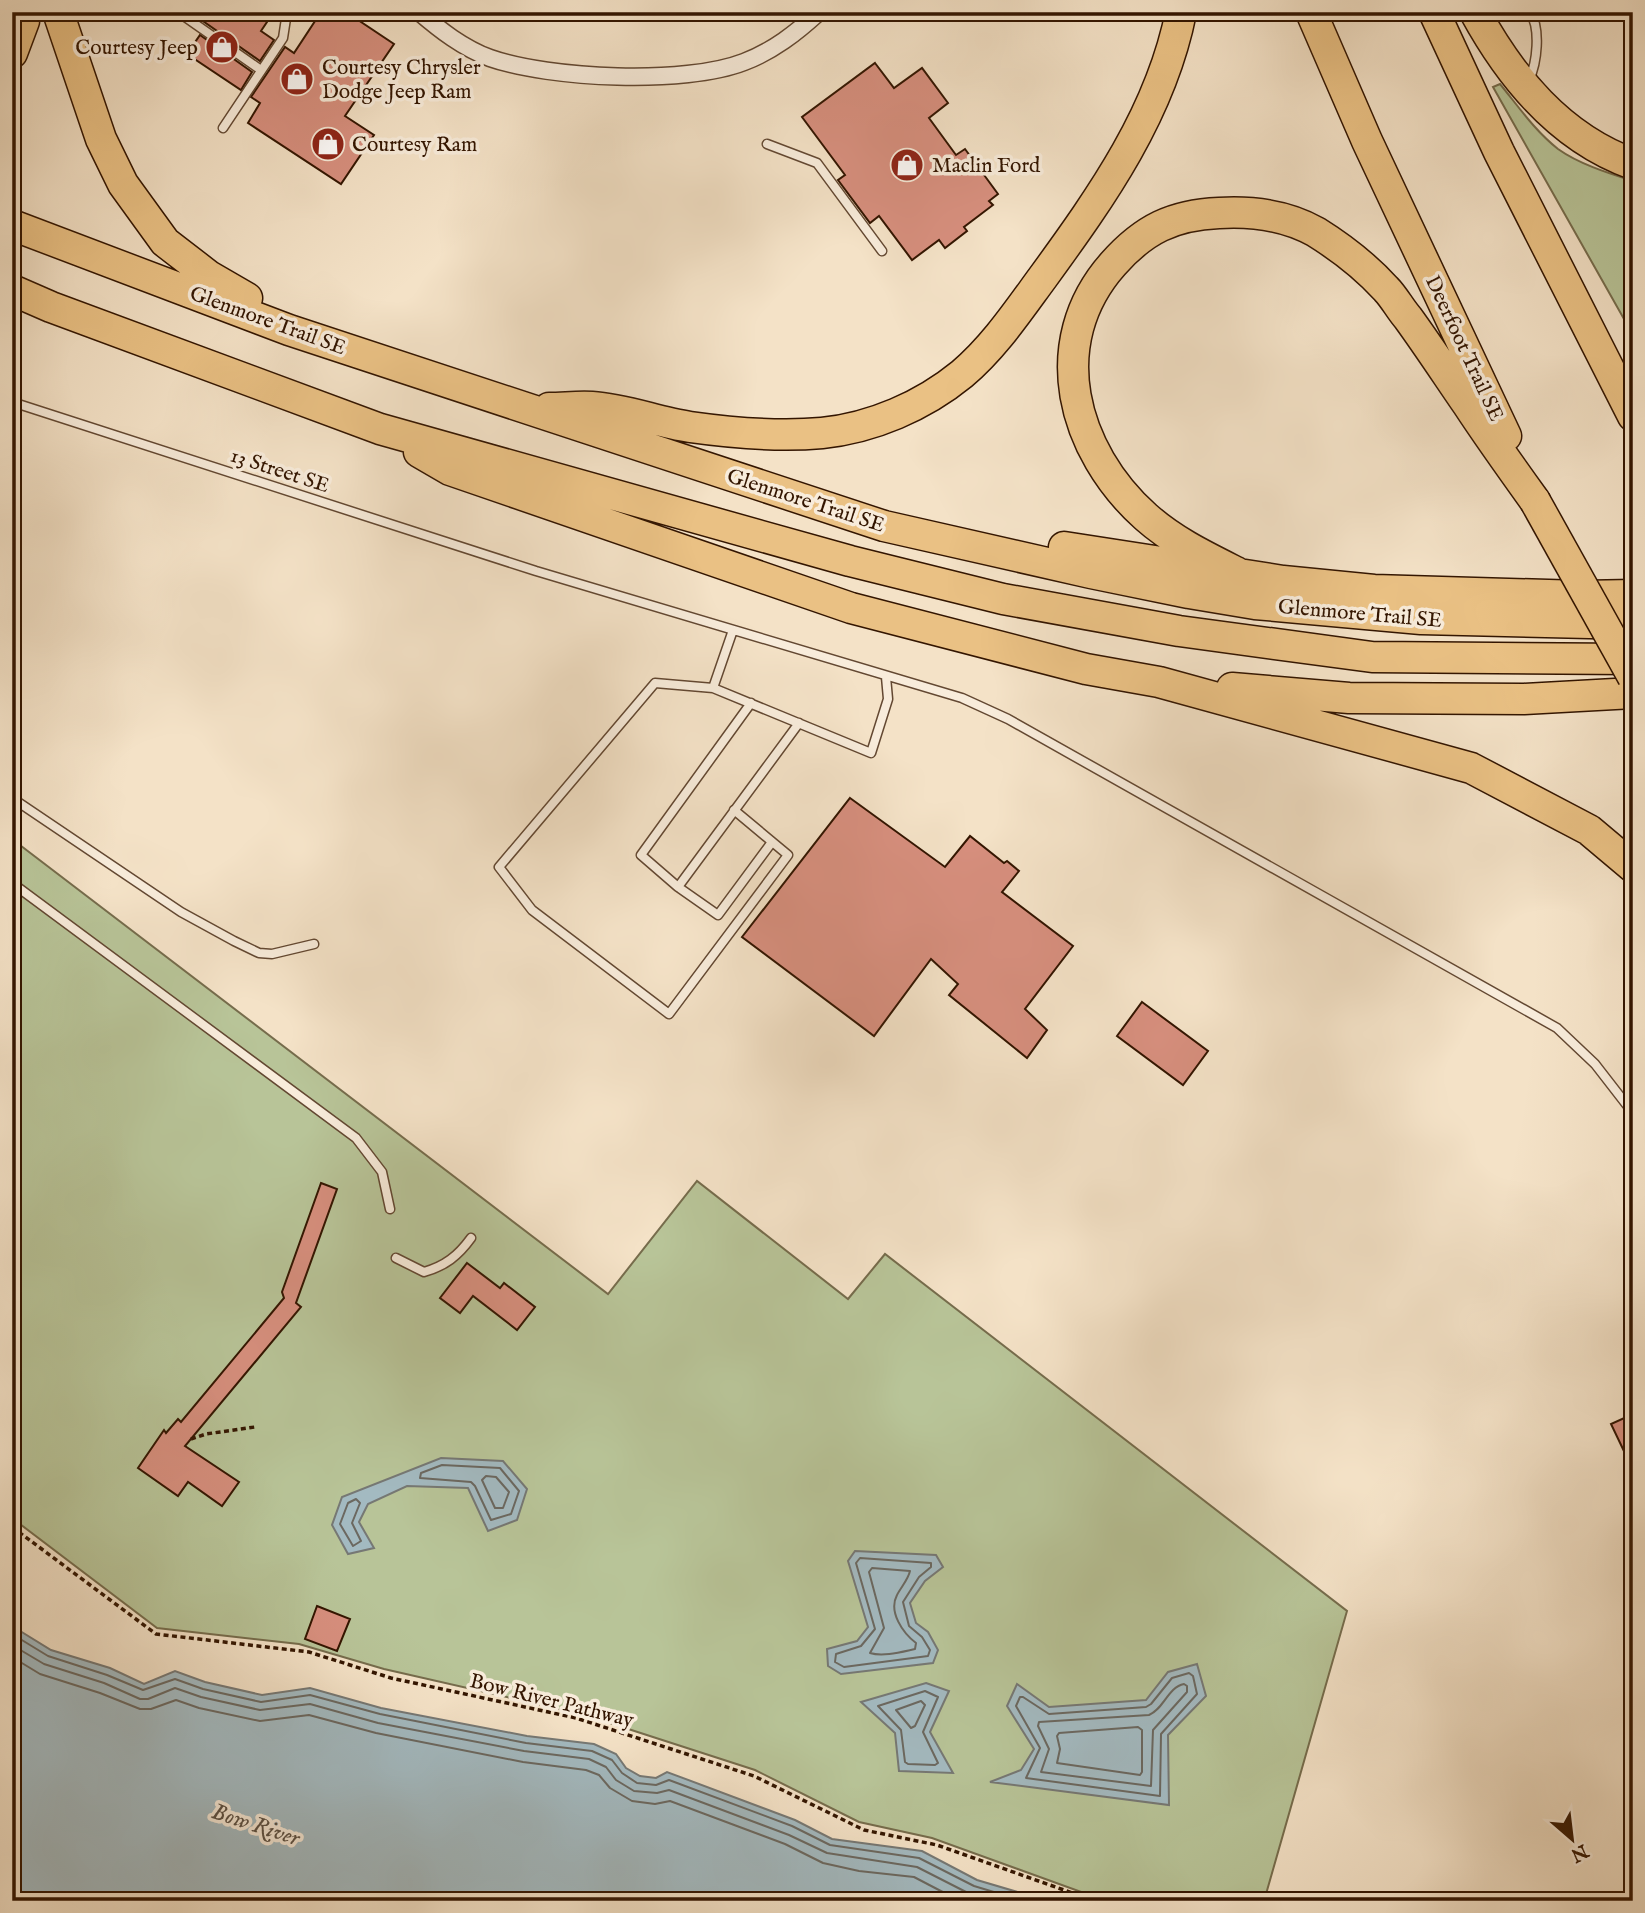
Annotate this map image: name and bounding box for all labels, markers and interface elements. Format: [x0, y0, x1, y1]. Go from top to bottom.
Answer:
shop icon: Courtesy Jeep [203, 28, 241, 66]
place label: Courtesy Jeep [75, 35, 198, 62]
place label: Courtesy Chrysler Dodge Jeep Ram [322, 55, 481, 106]
shop icon: Courtesy Chrysler Dodge Jeep Ram [278, 60, 316, 98]
shop icon: Courtesy Ram [309, 125, 347, 163]
place label: Courtesy Ram [352, 132, 477, 159]
shop icon: Maclin Ford [888, 146, 926, 184]
place label: Maclin Ford [932, 153, 1041, 180]
street label: Deerfoot Trail SE [1418, 272, 1509, 426]
street label: Glenmore Trail SE [186, 281, 349, 362]
street label: 13 Street SE [227, 443, 332, 500]
street label: Glenmore Trail SE [723, 463, 888, 540]
street label: Glenmore Trail SE [1277, 594, 1443, 635]
street label: Bow River Pathway [467, 1668, 637, 1735]
water label: Bow River [208, 1798, 304, 1854]
north arrow [1536, 1804, 1606, 1874]
text: N [1566, 1837, 1593, 1867]

